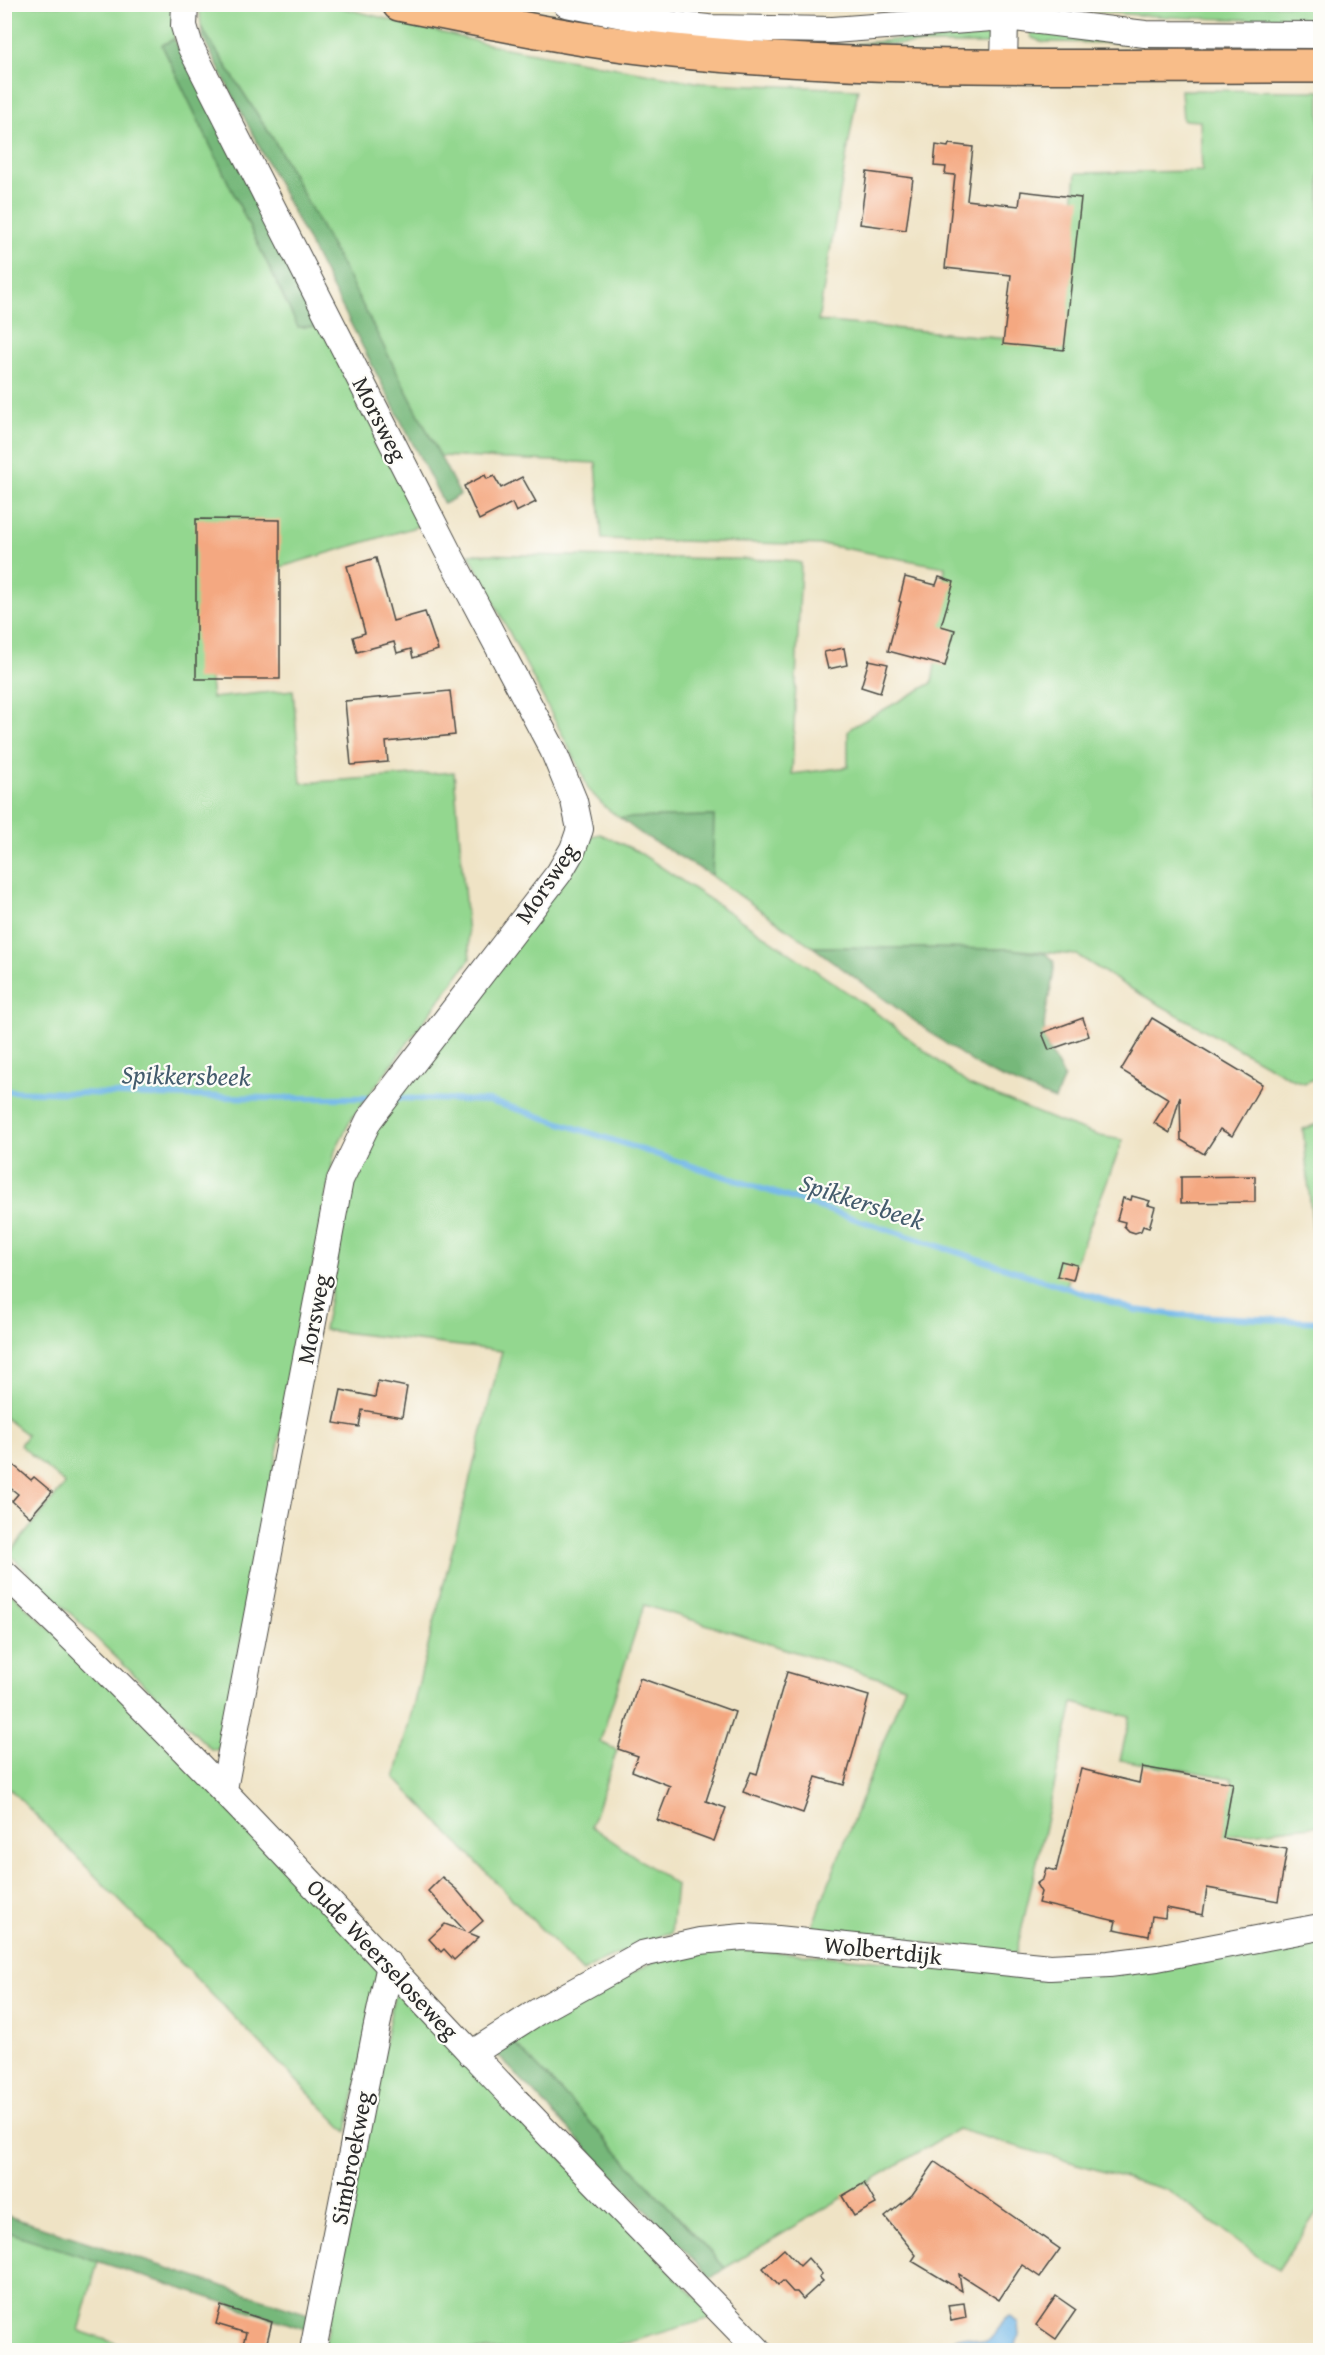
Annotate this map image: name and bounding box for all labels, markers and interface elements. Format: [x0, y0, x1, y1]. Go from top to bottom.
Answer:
street label: Morsweg [344, 370, 416, 468]
street label: Morsweg [506, 835, 586, 931]
water label: Spikkersbeek [121, 1054, 251, 1096]
water label: Spikkersbeek [795, 1162, 930, 1240]
street label: Morsweg [287, 1271, 339, 1367]
street label: Oude Weerseloseweg [299, 1871, 467, 2047]
street label: Wolbertdijk [822, 1926, 945, 1974]
street label: Simbroekweg [321, 2088, 381, 2228]

